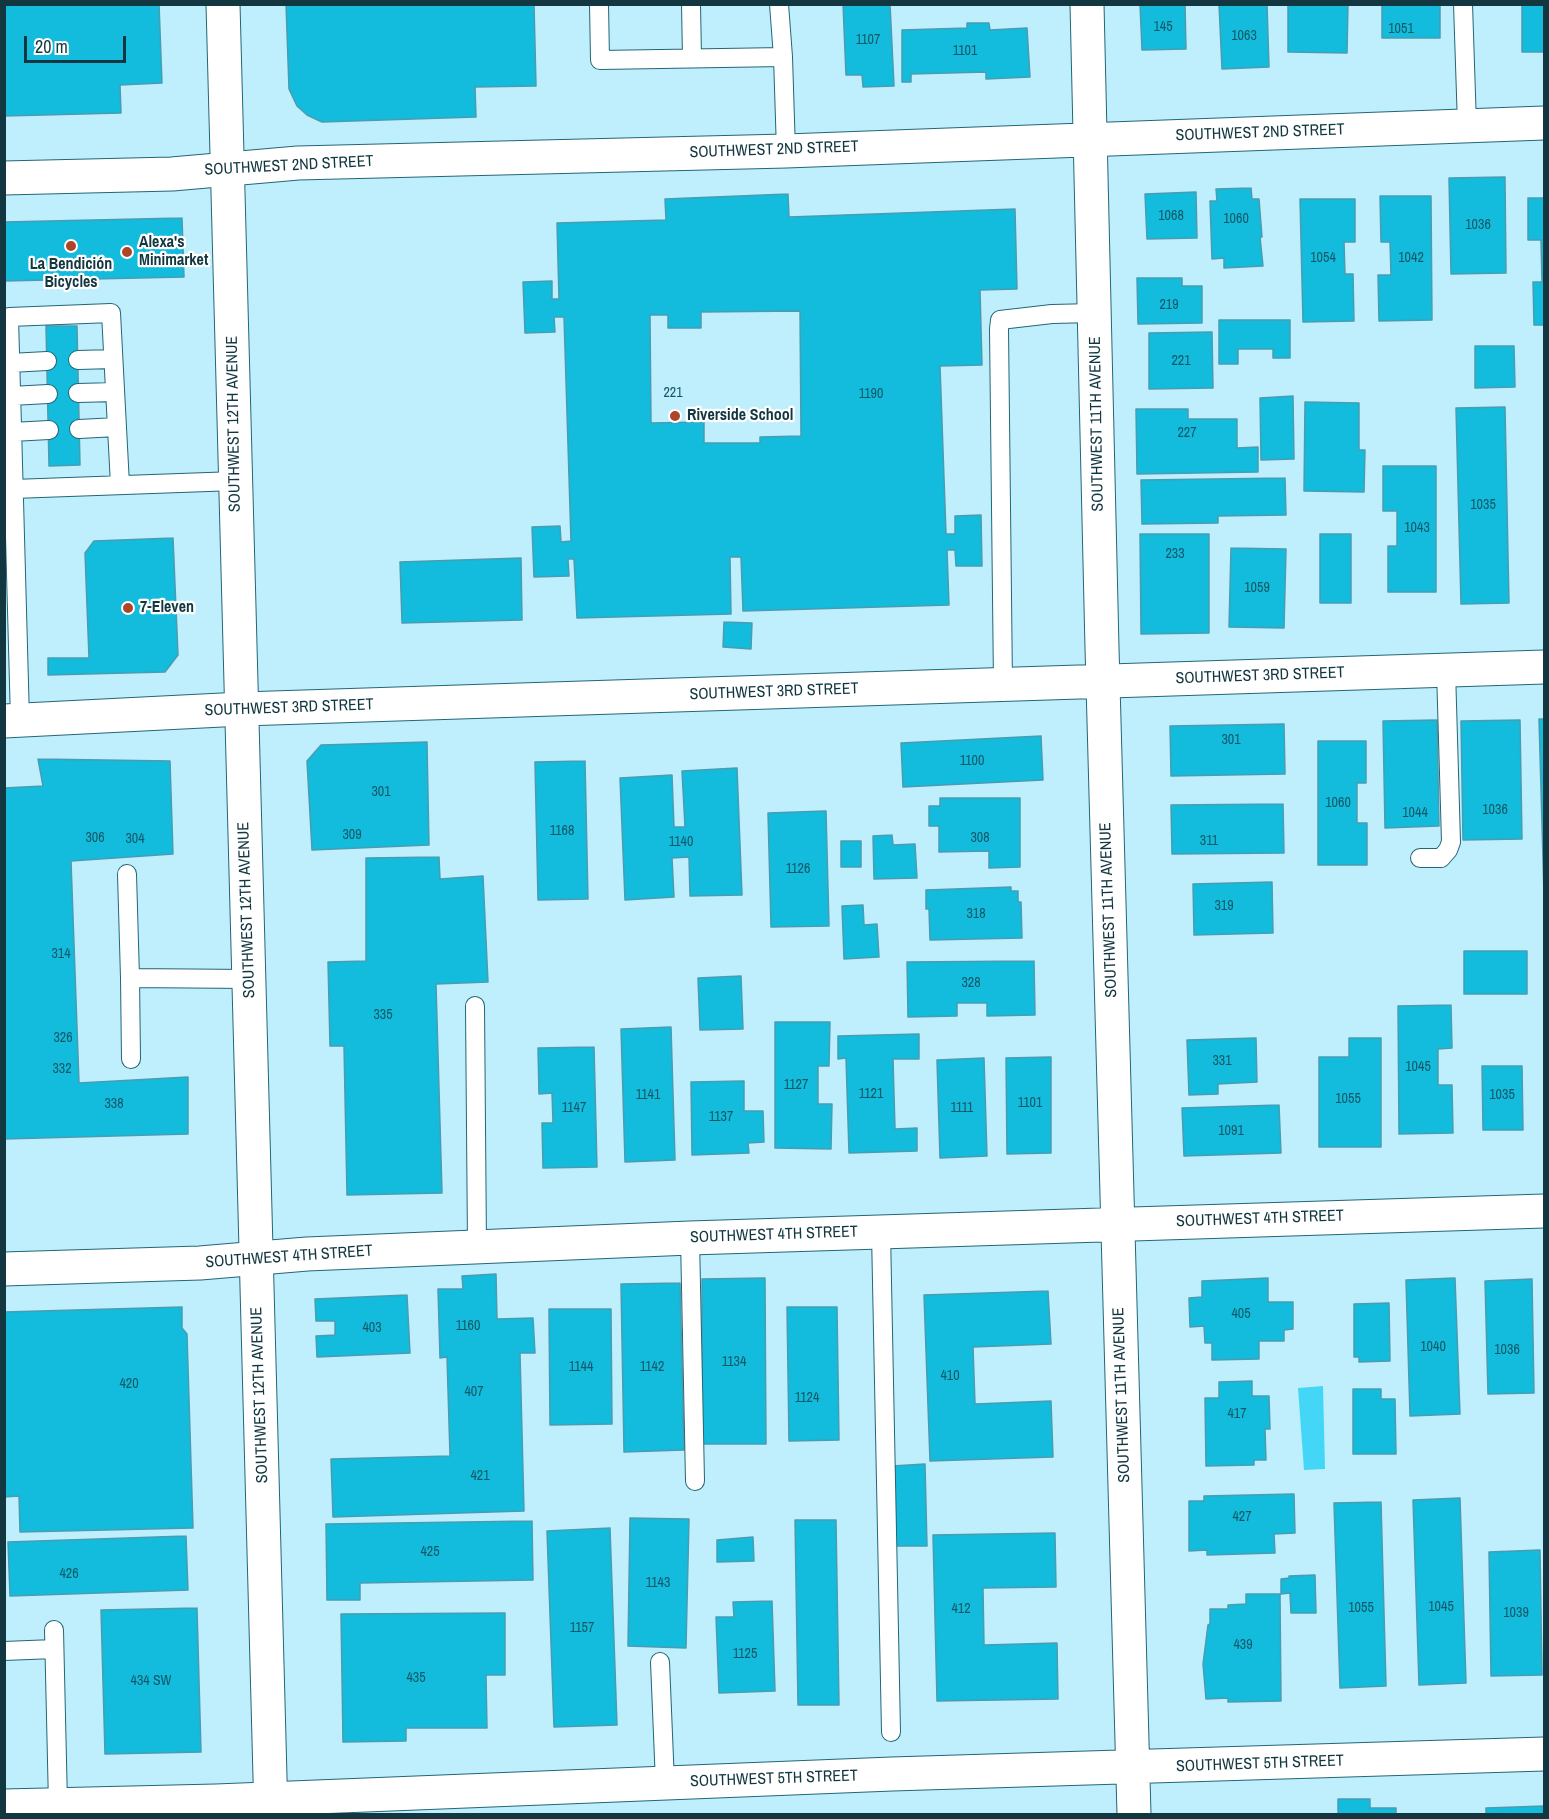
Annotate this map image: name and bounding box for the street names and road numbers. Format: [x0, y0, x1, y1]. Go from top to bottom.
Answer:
street label: SOUTHWEST 2ND STREET [1175, 120, 1345, 146]
street label: SOUTHWEST 2ND STREET [689, 137, 859, 163]
street label: SOUTHWEST 2ND STREET [204, 152, 374, 180]
street label: SOUTHWEST 12TH AVENUE [223, 336, 245, 512]
street label: SOUTHWEST 11TH AVENUE [1086, 336, 1108, 512]
street label: SOUTHWEST 3RD STREET [1175, 663, 1345, 689]
street label: SOUTHWEST 3RD STREET [689, 679, 859, 705]
street label: SOUTHWEST 3RD STREET [204, 695, 374, 721]
street label: SOUTHWEST 12TH AVENUE [234, 822, 260, 998]
street label: SOUTHWEST 11TH AVENUE [1096, 822, 1122, 998]
street label: SOUTHWEST 4TH STREET [1176, 1206, 1344, 1232]
street label: SOUTHWEST 4TH STREET [690, 1222, 858, 1248]
street label: SOUTHWEST 4TH STREET [205, 1242, 373, 1272]
street label: SOUTHWEST 12TH AVENUE [247, 1307, 273, 1483]
street label: SOUTHWEST 11TH AVENUE [1109, 1307, 1135, 1483]
street label: SOUTHWEST 5TH STREET [1176, 1751, 1344, 1777]
street label: SOUTHWEST 5TH STREET [690, 1766, 858, 1792]

